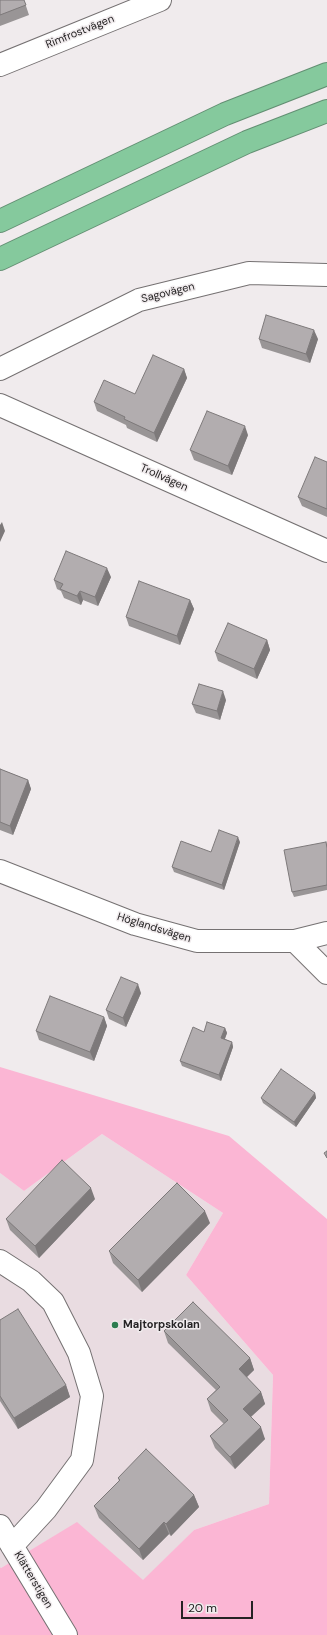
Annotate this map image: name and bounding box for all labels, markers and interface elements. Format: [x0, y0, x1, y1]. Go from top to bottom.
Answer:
street label: Rimfrostvägen [44, 12, 116, 52]
street label: Sagovägen [140, 280, 196, 306]
street label: Trollvägen [138, 462, 190, 494]
street label: Höglandsvägen [115, 910, 193, 946]
place label: Majtorpskolan [123, 1318, 200, 1332]
marker: Majtorpskolan [110, 1320, 120, 1330]
street label: Klätterstigen [11, 1549, 55, 1611]
scale bar [183, 1593, 255, 1619]
text: 20 m [188, 1600, 217, 1616]

